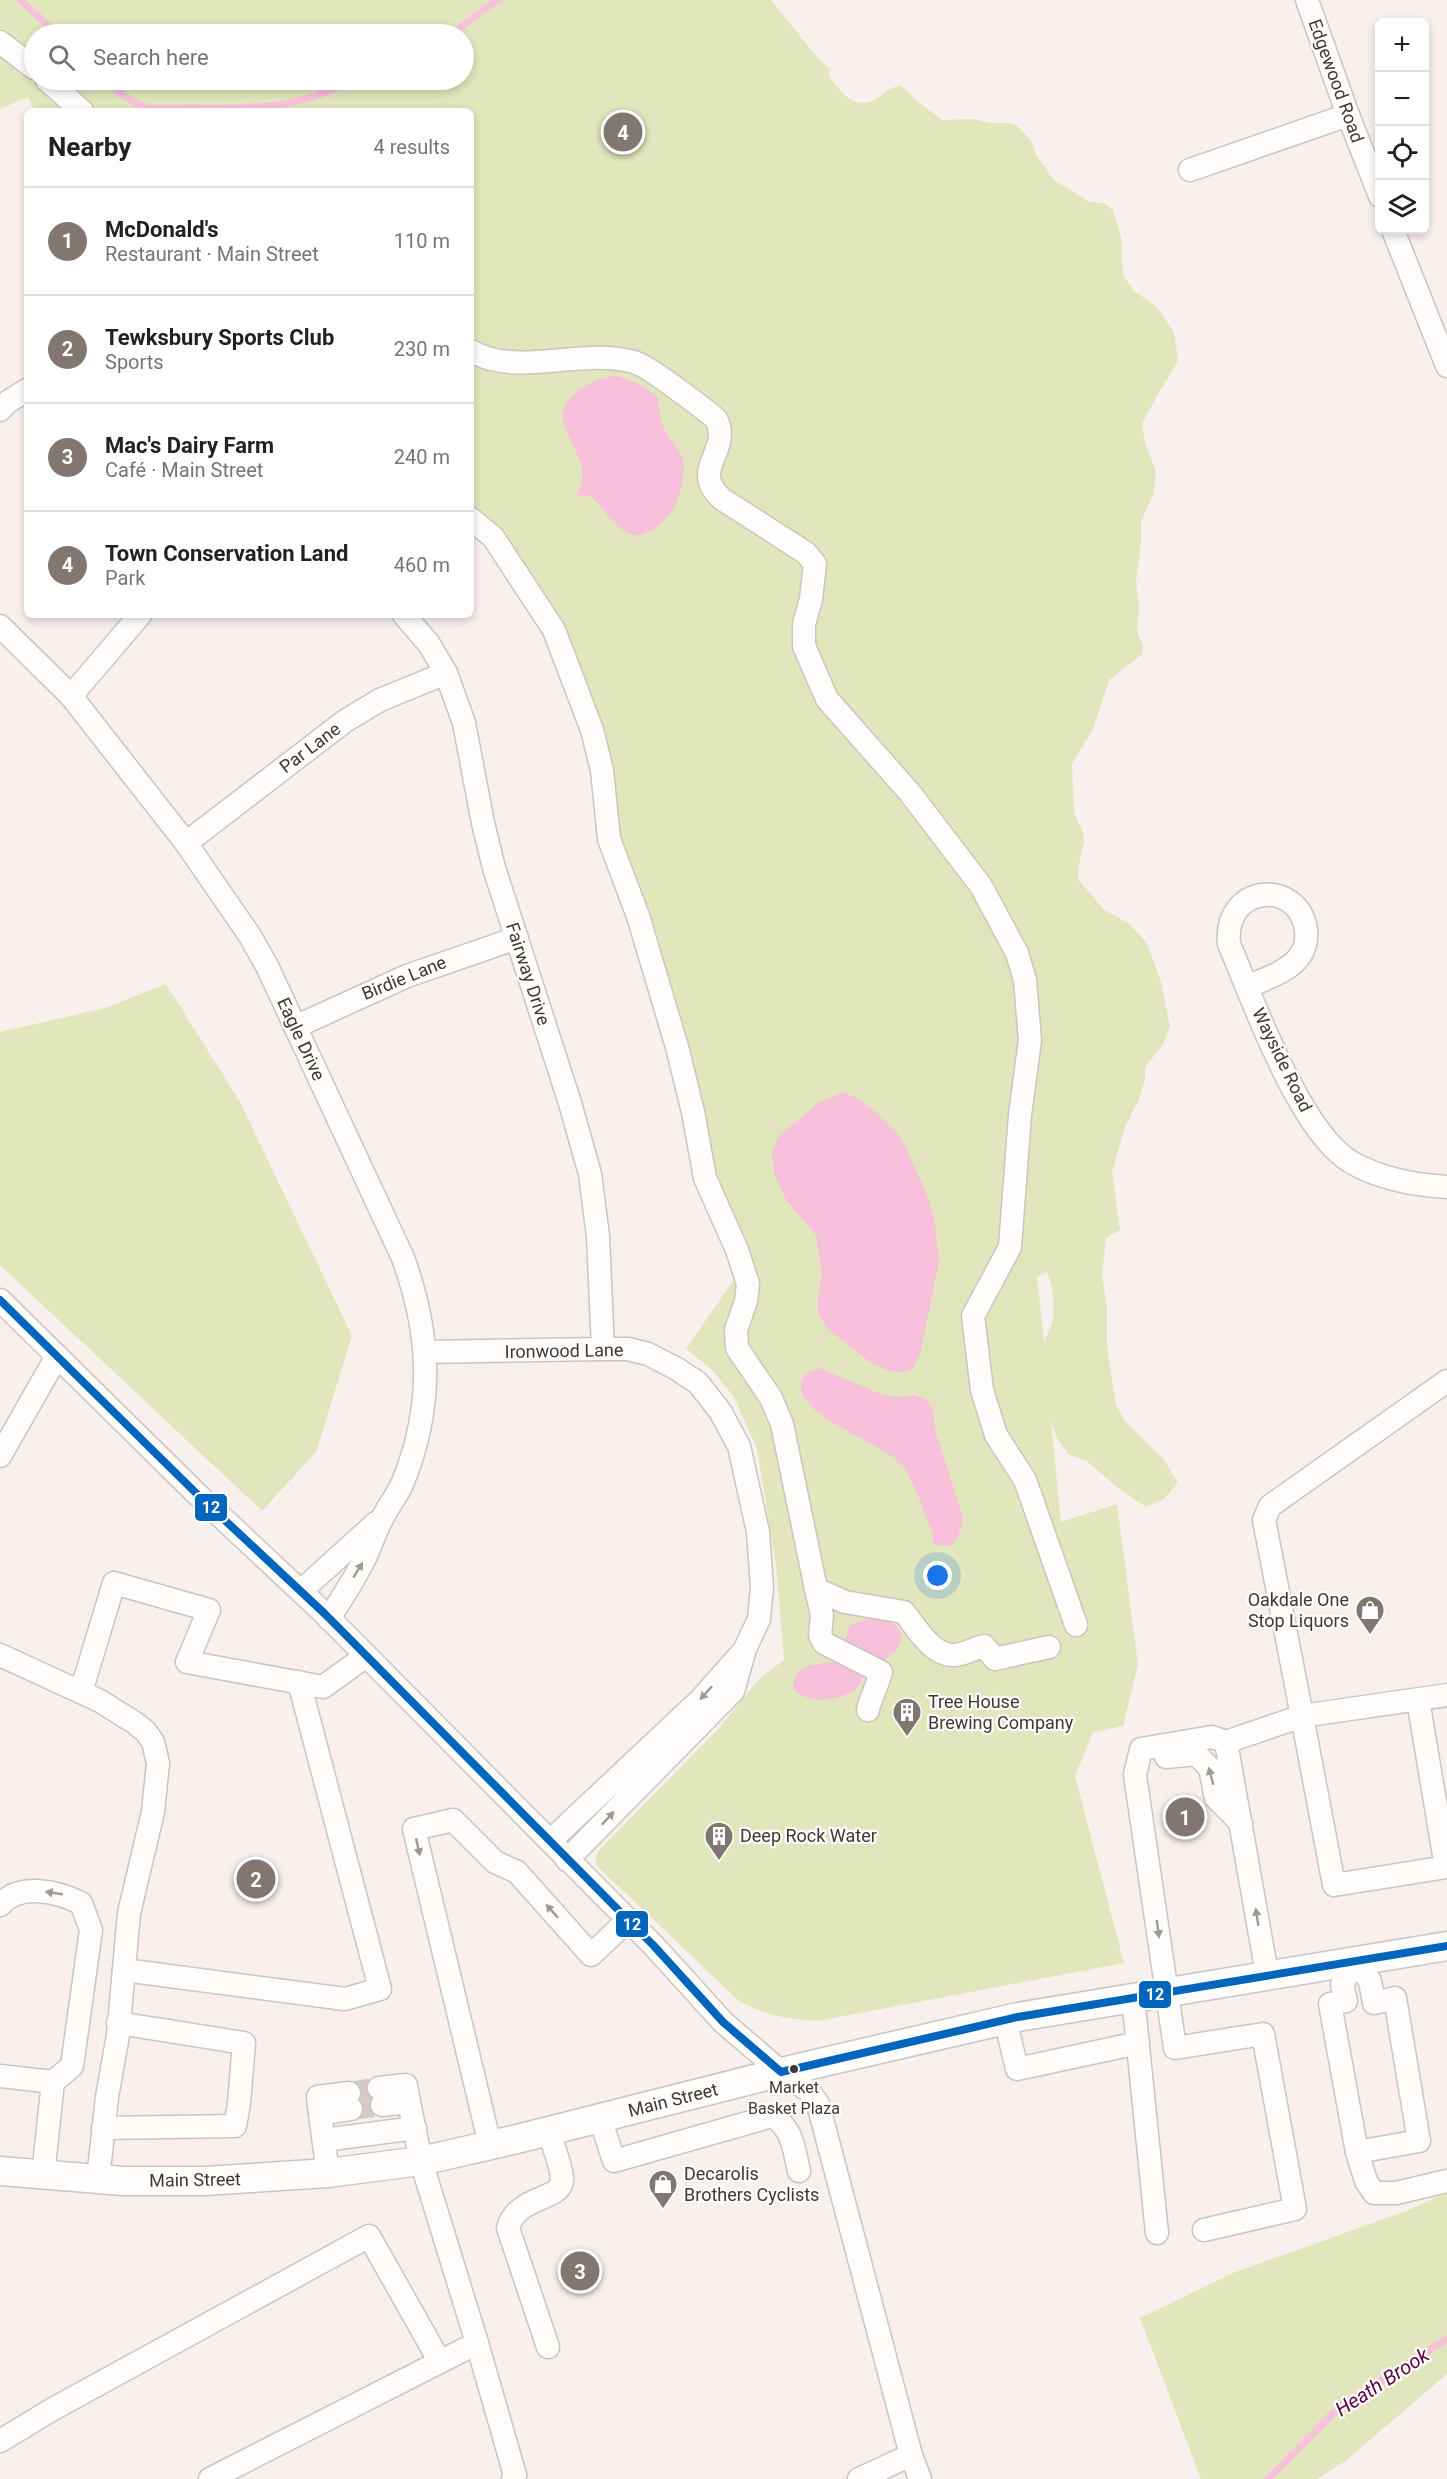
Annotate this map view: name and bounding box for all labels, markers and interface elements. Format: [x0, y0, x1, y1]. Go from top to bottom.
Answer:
street label: Edgewood Road [1304, 16, 1369, 145]
map controls [1375, 18, 1429, 234]
button: + [1375, 18, 1429, 72]
search box [24, 24, 474, 90]
icon: search [45, 41, 78, 74]
text: Search here [93, 45, 209, 70]
button: − [1375, 72, 1429, 126]
pin: 4 [604, 110, 642, 154]
button: locate [1375, 126, 1429, 180]
text: Nearby [48, 132, 131, 162]
text: 4 results [374, 135, 450, 159]
button: layers [1375, 180, 1429, 234]
text: McDonald's [105, 217, 219, 242]
text: 1 [62, 229, 73, 253]
text: 110 m [394, 229, 450, 253]
text: Restaurant · Main Street [105, 242, 319, 266]
text: Tewksbury Sports Club [105, 325, 334, 350]
text: 2 [62, 337, 73, 361]
text: 230 m [394, 337, 450, 361]
text: Sports [105, 350, 164, 374]
text: Mac's Dairy Farm [105, 433, 274, 458]
text: 3 [62, 445, 73, 469]
text: 240 m [394, 445, 450, 469]
text: Café · Main Street [105, 458, 263, 482]
text: Town Conservation Land [105, 541, 348, 566]
text: 4 [62, 553, 73, 577]
text: 460 m [394, 553, 450, 577]
text: Park [105, 566, 145, 590]
street label: Par Lane [275, 718, 344, 777]
street label: Fairway Drive [502, 920, 555, 1028]
street label: Birdie Lane [359, 951, 449, 1004]
street label: Eagle Drive [273, 994, 330, 1084]
street label: Wayside Road [1248, 1004, 1317, 1115]
street label: Ironwood Lane [504, 1339, 624, 1362]
line badge: 12 [194, 1493, 228, 1522]
text: 12 [202, 1498, 220, 1517]
your location [923, 1561, 952, 1590]
one-way arrow [353, 1562, 364, 1578]
place label: Oakdale One Stop Liquors [1248, 1589, 1349, 1631]
shop icon: Oakdale One Stop Liquors [1354, 1594, 1386, 1636]
one-way arrow [700, 1685, 713, 1700]
place label: Tree House Brewing Company [928, 1691, 1074, 1733]
building icon: Tree House Brewing Company [891, 1696, 923, 1738]
one-way arrow [1205, 1767, 1215, 1785]
pin: 1 [1166, 1794, 1204, 1840]
one-way arrow [600, 1811, 614, 1825]
building icon: Deep Rock Water [703, 1820, 735, 1862]
place label: Deep Rock Water [740, 1825, 877, 1846]
one-way arrow [414, 1837, 423, 1856]
pin: 2 [236, 1856, 276, 1902]
one-way arrow [44, 1888, 63, 1897]
one-way arrow [546, 1904, 559, 1919]
one-way arrow [1252, 1907, 1261, 1926]
line badge: 12 [615, 1910, 649, 1938]
text: 12 [623, 1915, 641, 1934]
one-way arrow [1153, 1919, 1162, 1938]
line badge: 12 [1138, 1980, 1172, 2009]
text: 12 [1146, 1985, 1164, 2004]
marker: Market Basket Plaza [788, 2063, 800, 2075]
street label: Main Street [626, 2078, 720, 2121]
place label: Market Basket Plaza [748, 2078, 840, 2118]
place label: Decarolis Brothers Cyclists [684, 2163, 819, 2205]
street label: Main Street [149, 2168, 241, 2191]
shop icon: Decarolis Brothers Cyclists [647, 2168, 679, 2210]
pin: 3 [560, 2248, 600, 2294]
water label: Heath Brook [1331, 2342, 1434, 2421]

